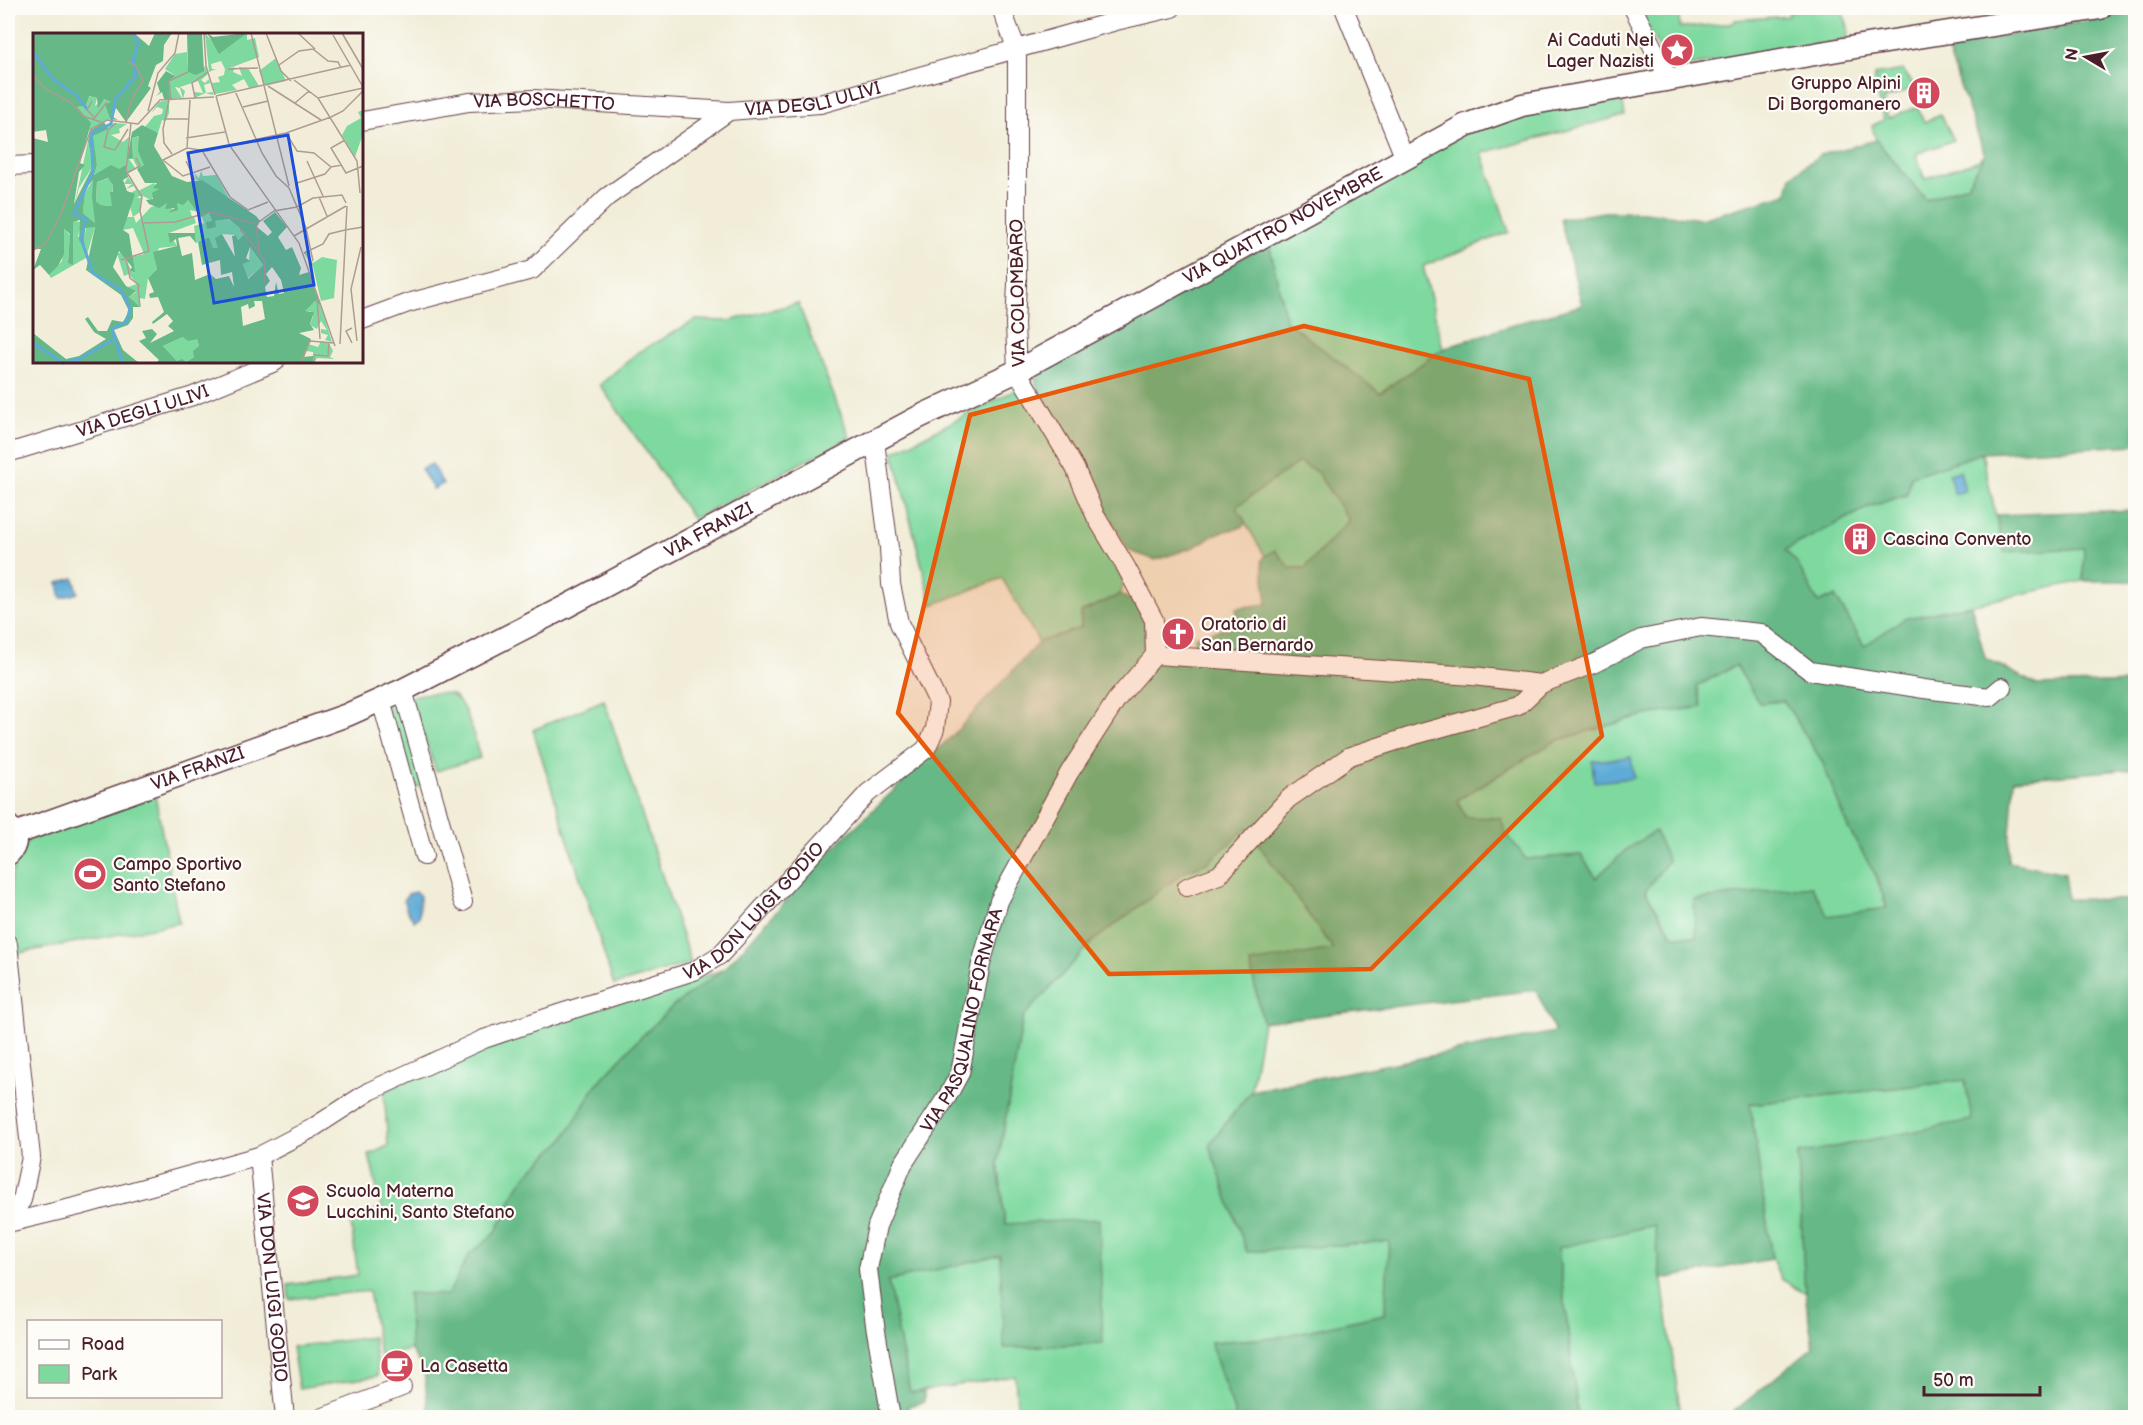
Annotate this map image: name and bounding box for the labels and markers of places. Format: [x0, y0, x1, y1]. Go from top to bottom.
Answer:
place label: Ai Caduti Nei Lager Nazisti [1546, 30, 1654, 72]
place icon: Ai Caduti Nei Lager Nazisti [1659, 32, 1695, 68]
place label: Gruppo Alpini Di Borgomanero [1767, 73, 1901, 115]
building icon: Gruppo Alpini Di Borgomanero [1906, 75, 1942, 111]
building icon: Cascina Convento [1842, 521, 1878, 557]
place label: Cascina Convento [1883, 529, 2032, 550]
place label: Oratorio di San Bernardo [1201, 614, 1314, 656]
church icon: Oratorio di San Bernardo [1160, 616, 1196, 652]
place label: Campo Sportivo Santo Stefano [113, 854, 242, 896]
sports icon: Campo Sportivo Santo Stefano [72, 856, 108, 892]
place label: Scuola Materna Lucchini, Santo Stefano [326, 1181, 515, 1223]
school or university icon: Scuola Materna Lucchini, Santo Stefano [285, 1183, 321, 1219]
cafe icon: La Casetta [379, 1348, 415, 1384]
place label: La Casetta [420, 1356, 508, 1377]

